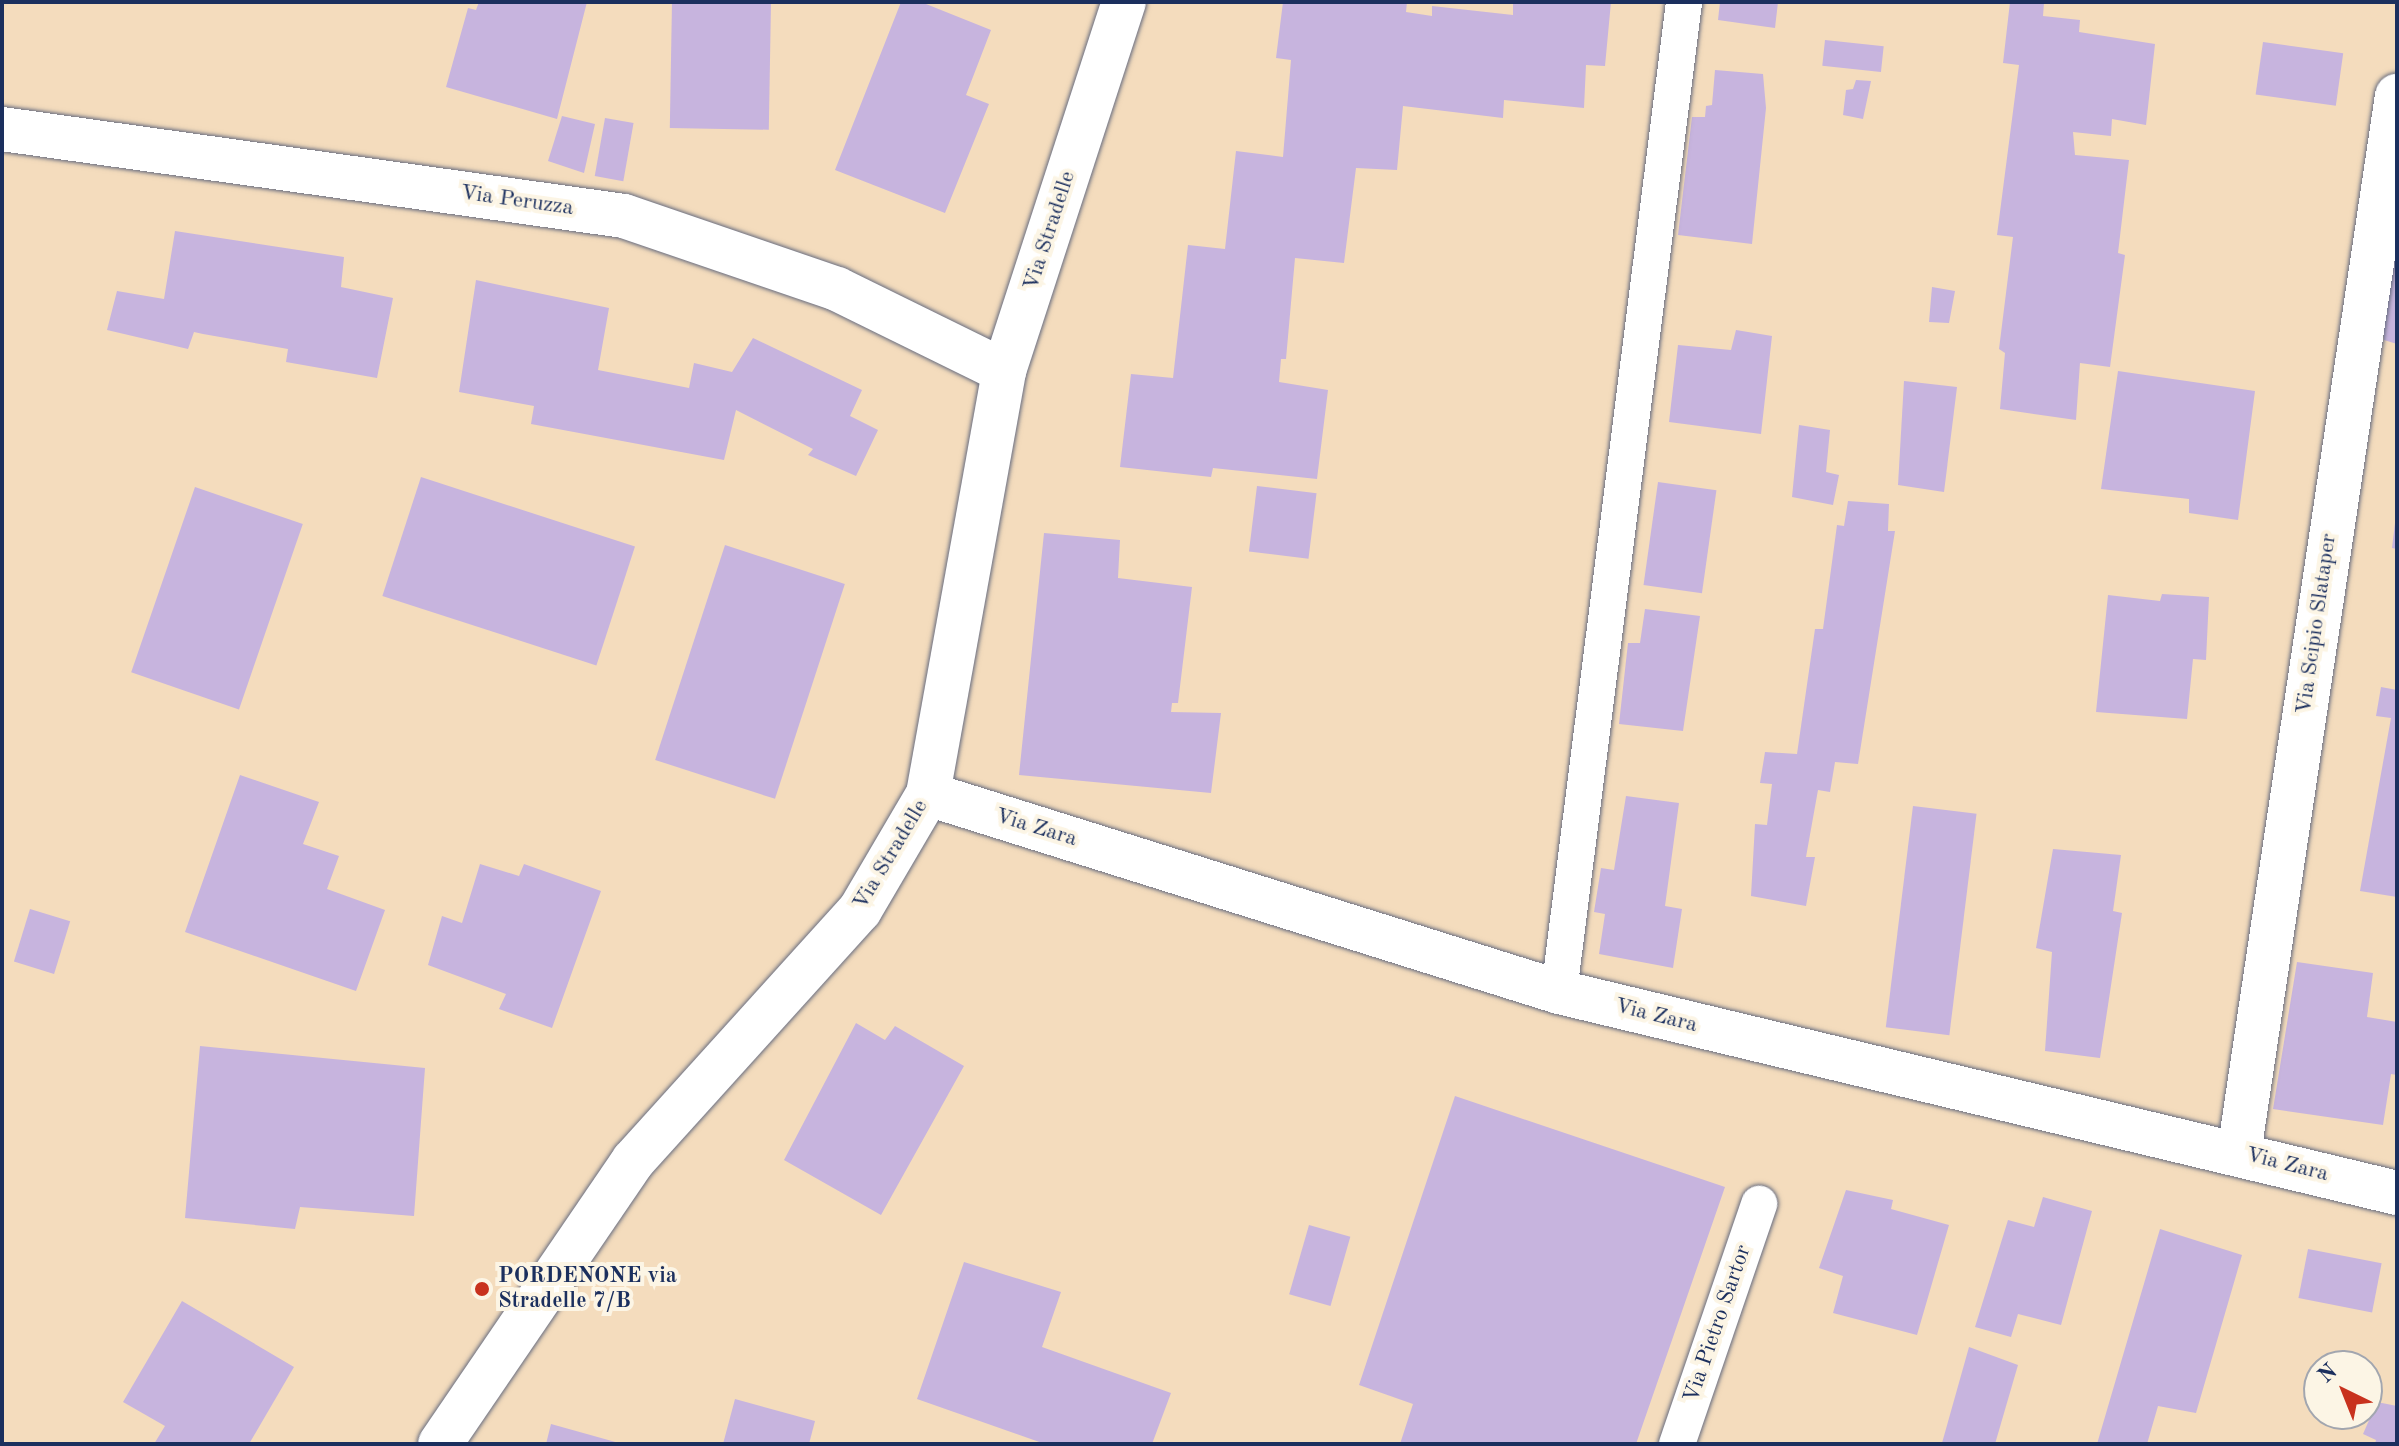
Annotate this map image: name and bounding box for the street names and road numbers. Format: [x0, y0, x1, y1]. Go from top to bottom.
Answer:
street label: Via Stradelle [1018, 168, 1082, 294]
street label: Via Peruzza [459, 180, 575, 222]
street label: Via Scipio Slataper [2291, 532, 2343, 716]
street label: Via Stradelle [848, 795, 934, 915]
street label: Via Zara [992, 803, 1080, 853]
street label: Via Zara [1612, 993, 1700, 1039]
street label: Via Zara [2243, 1142, 2331, 1188]
street label: Via Pietro Sartor [1679, 1242, 1757, 1406]

